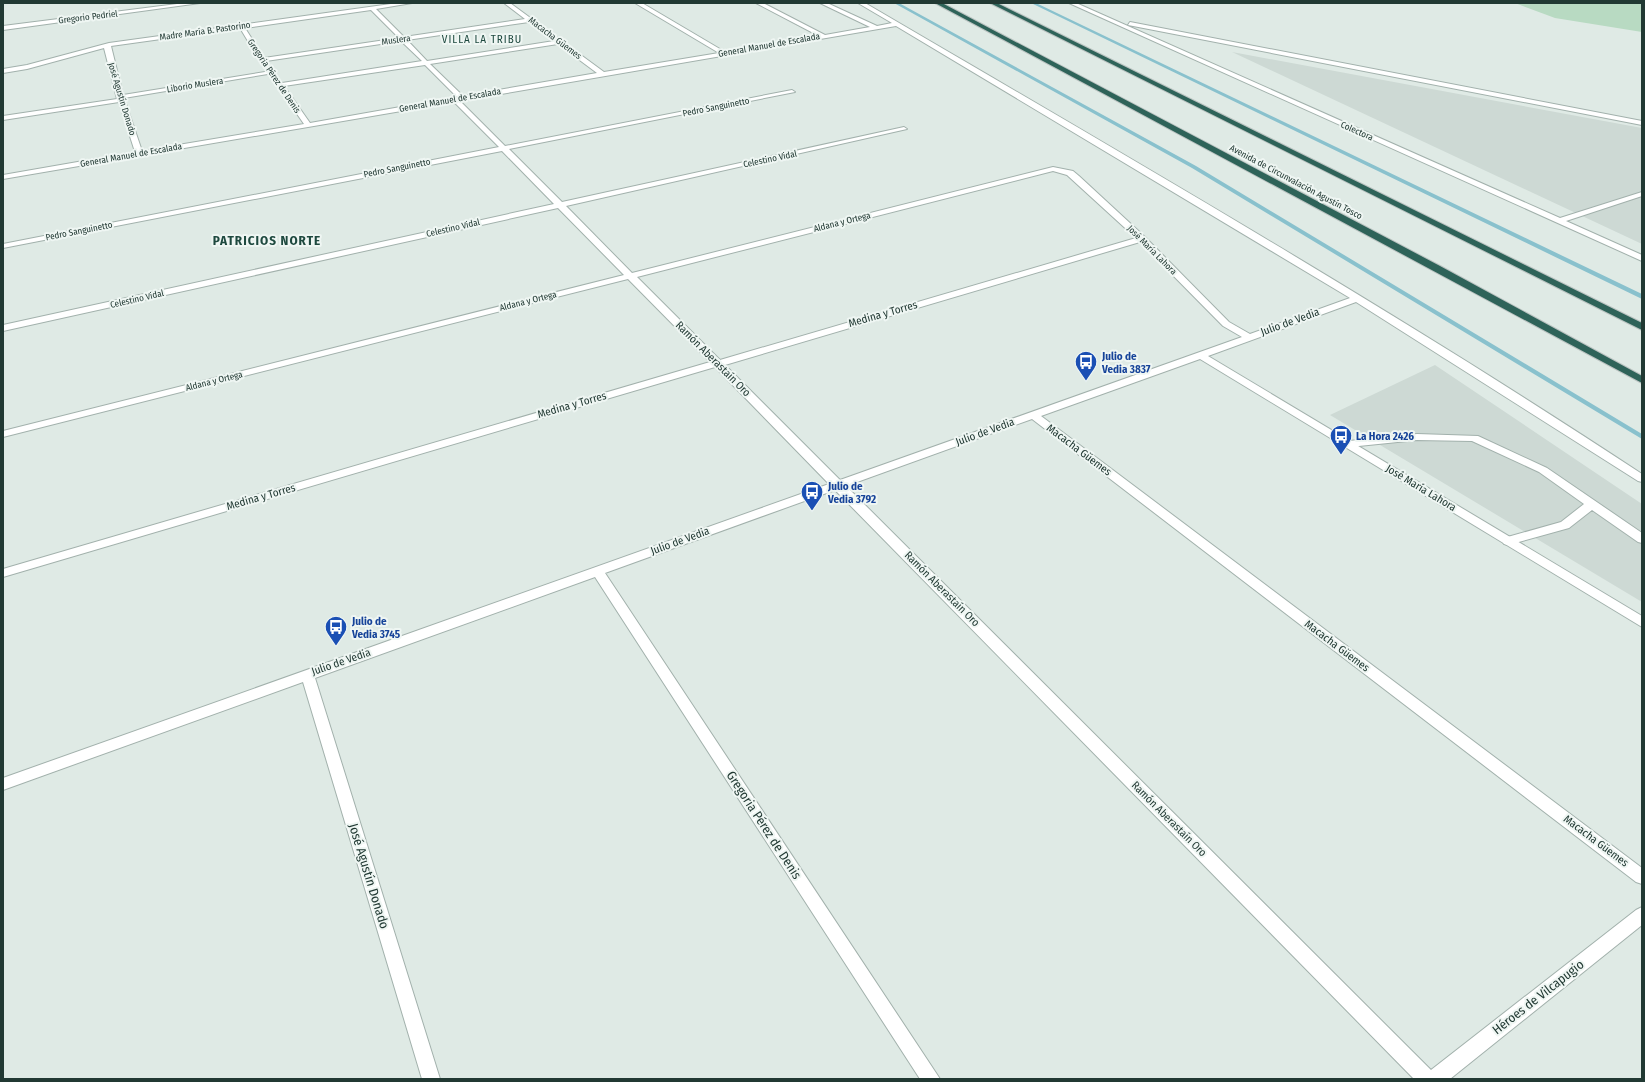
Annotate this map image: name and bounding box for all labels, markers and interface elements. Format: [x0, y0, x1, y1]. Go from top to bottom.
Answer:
street label: Gregorio Pedriel [58, 8, 119, 26]
street label: Macacha Güemes [527, 15, 584, 61]
street label: Madre María B. Pastorino [159, 20, 251, 42]
street label: General Manuel de Escalada [717, 31, 821, 59]
street label: Muslera [381, 33, 412, 47]
district label: VILLA LA TRIBU [442, 33, 522, 46]
street label: Gregoria Pérez de Denis [246, 37, 303, 115]
street label: José Agustín Donado [106, 61, 138, 137]
street label: Liborio Muslera [166, 76, 225, 94]
street label: General Manuel de Escalada [398, 86, 502, 114]
street label: Pedro Sanguinetto [682, 96, 751, 118]
street label: Colectora [1339, 119, 1375, 143]
street label: General Manuel de Escalada [79, 141, 183, 169]
street label: Avenida de Circunvalación Agustín Tosco [1228, 143, 1364, 221]
street label: Celestino Vidal [742, 148, 798, 170]
street label: Pedro Sanguinetto [363, 157, 432, 179]
street label: Aldana y Ortega [813, 210, 872, 234]
street label: Celestino Vidal [425, 217, 481, 239]
street label: Pedro Sanguinetto [45, 220, 114, 242]
street label: José María Lahora [1125, 223, 1179, 277]
district label: PATRICIOS NORTE [213, 233, 321, 248]
street label: Celestino Vidal [109, 288, 165, 310]
street label: Aldana y Ortega [499, 289, 558, 313]
street label: Medina y Torres [847, 298, 919, 330]
street label: Julio de Vedia [1259, 305, 1321, 339]
street label: Ramón Aberastaín Oro [673, 319, 753, 399]
bus stop icon: Julio de Vedia 3837 [1073, 349, 1099, 382]
place label: Julio de Vedia 3837 [1101, 350, 1151, 376]
street label: Aldana y Ortega [185, 369, 244, 393]
street label: Medina y Torres [536, 389, 608, 421]
street label: Julio de Vedia [954, 415, 1016, 449]
street label: Macacha Güemes [1044, 421, 1114, 479]
bus stop icon: La Hora 2426 [1328, 423, 1354, 456]
place label: La Hora 2426 [1356, 430, 1414, 443]
street label: José María Lahora [1383, 462, 1459, 514]
bus stop icon: Julio de Vedia 3792 [799, 479, 825, 512]
place label: Julio de Vedia 3792 [827, 480, 876, 506]
street label: Medina y Torres [225, 481, 297, 513]
street label: Julio de Vedia [649, 524, 711, 558]
street label: Ramón Aberastaín Oro [902, 549, 982, 629]
bus stop icon: Julio de Vedia 3745 [323, 614, 349, 647]
place label: Julio de Vedia 3745 [351, 615, 401, 641]
street label: Macacha Güemes [1302, 617, 1372, 675]
street label: Julio de Vedia [310, 646, 372, 678]
street label: Gregoria Pérez de Denis [723, 768, 805, 882]
street label: Ramón Aberastaín Oro [1129, 779, 1209, 859]
street label: Macacha Güemes [1561, 812, 1631, 870]
street label: José Agustín Donado [346, 821, 392, 931]
street label: Héroes de Vilcapugio [1489, 957, 1587, 1037]

